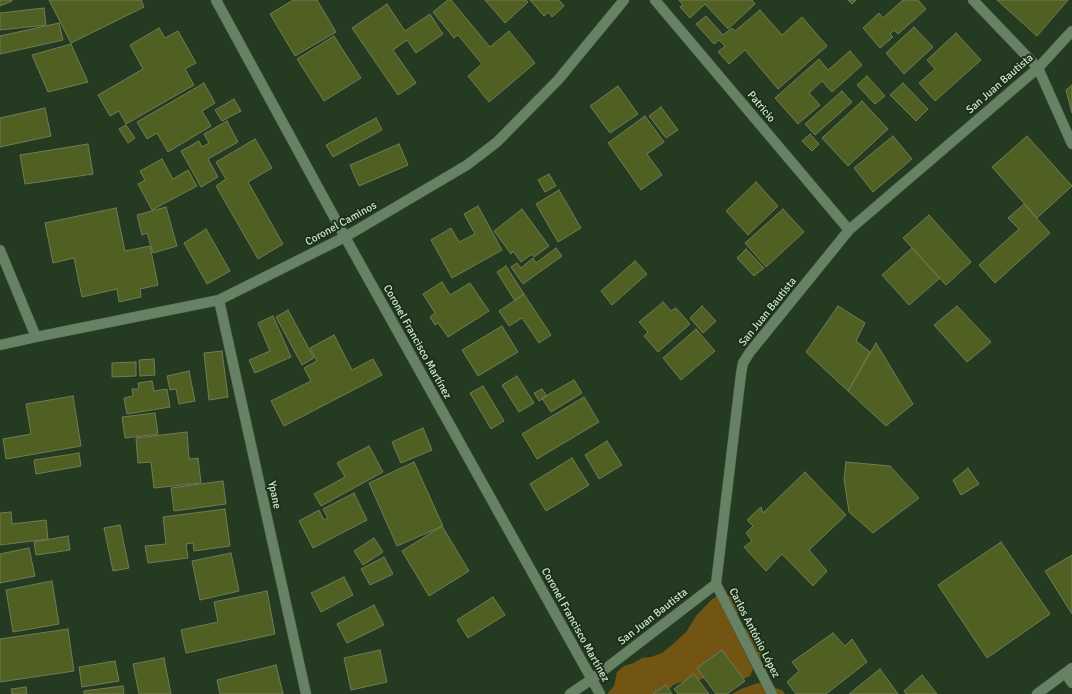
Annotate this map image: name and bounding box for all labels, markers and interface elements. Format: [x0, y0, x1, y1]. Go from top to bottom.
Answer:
street label: San Juan Bautista [964, 51, 1036, 117]
street label: Patricio [744, 89, 778, 125]
street label: Coronel Caminos [303, 199, 379, 249]
street label: San Juan Bautista [736, 275, 800, 349]
street label: Coronel Francisco Martínez [380, 283, 454, 401]
street label: Ypane [265, 480, 283, 510]
street label: Coronel Francisco Martínez [538, 566, 612, 684]
street label: San Juan Bautista [616, 586, 690, 648]
street label: Carlos António López [726, 586, 782, 680]

